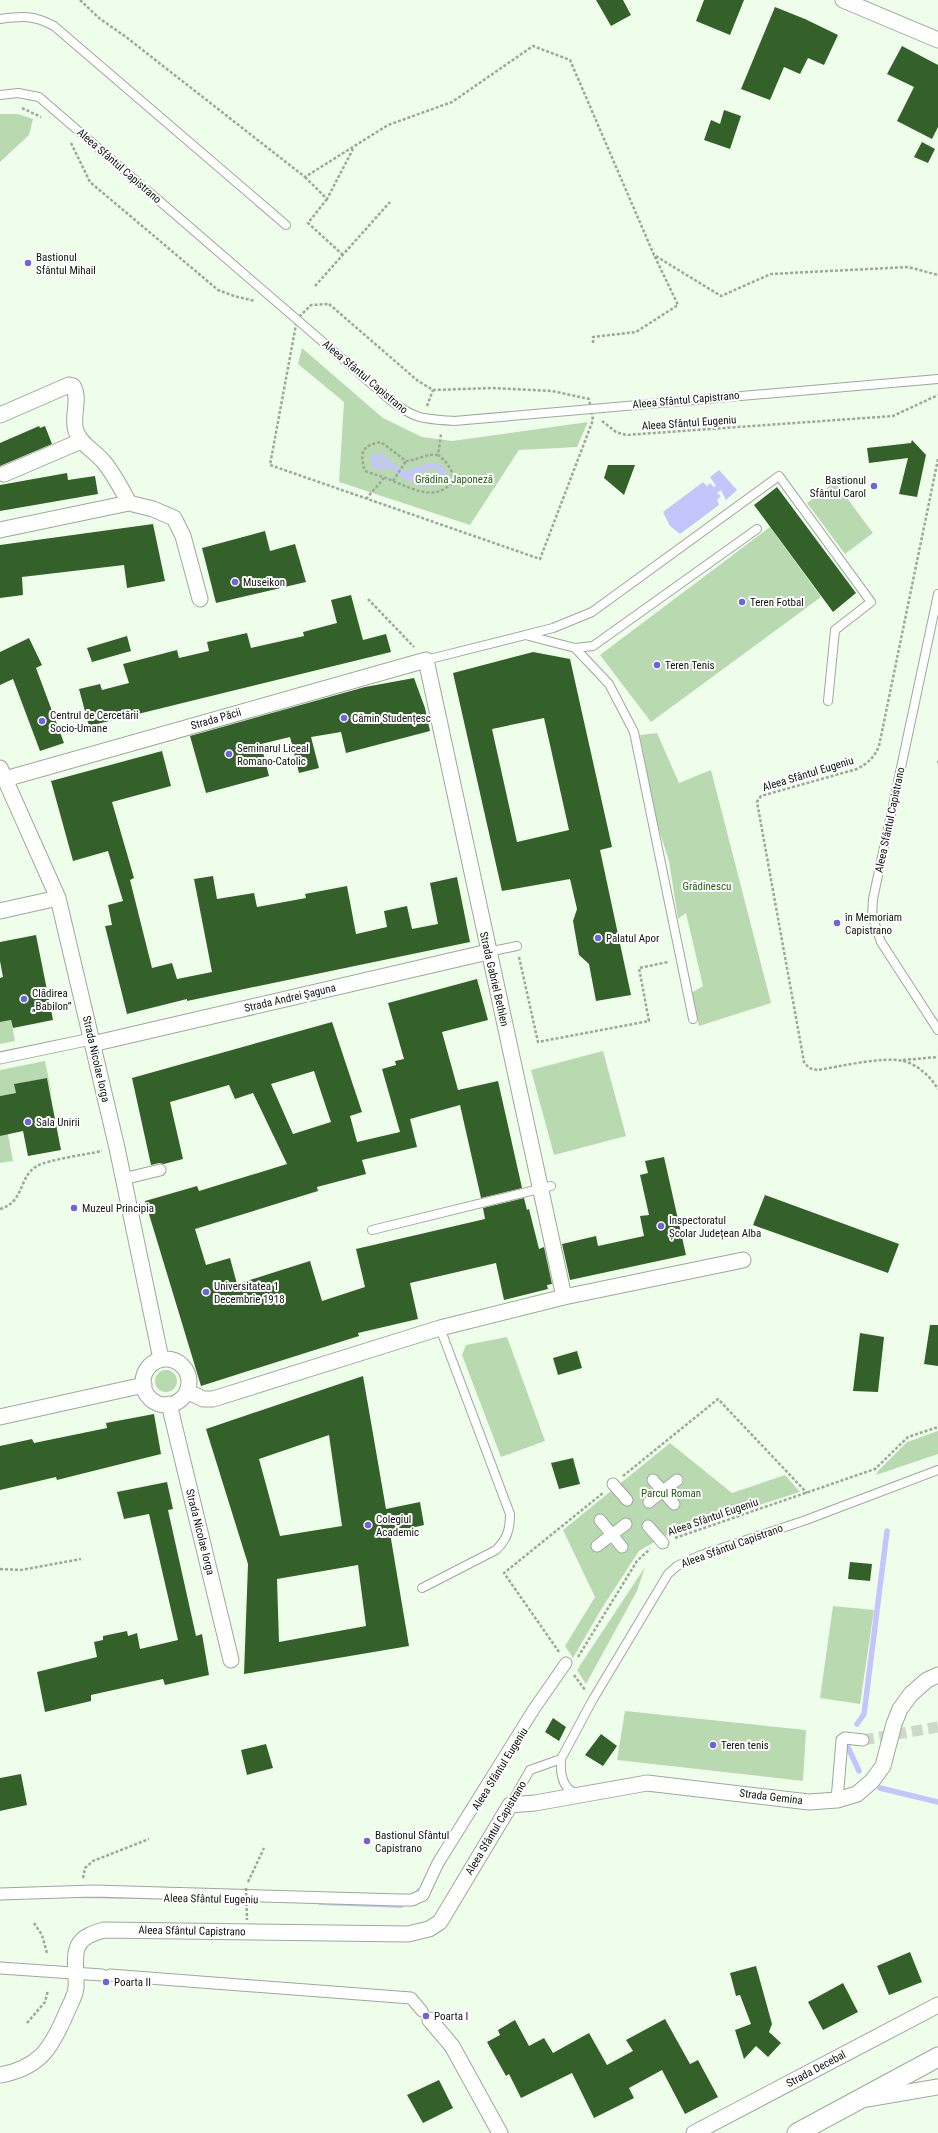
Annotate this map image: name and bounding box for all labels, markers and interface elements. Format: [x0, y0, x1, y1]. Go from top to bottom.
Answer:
street label: Aleea Sfântul Capistrano [74, 126, 164, 206]
place label: Bastionul Sfântul Mihail [36, 251, 96, 277]
marker: Bastionul Sfântul Mihail [23, 258, 33, 268]
street label: Aleea Sfântul Capistrano [320, 338, 411, 417]
street label: Aleea Sfântul Capistrano [632, 389, 741, 411]
street label: Aleea Sfântul Eugeniu [641, 413, 737, 433]
park label: Grădina Japoneză [415, 473, 493, 486]
place label: Bastionul Sfântul Carol [810, 474, 866, 500]
marker: Bastionul Sfântul Carol [869, 481, 879, 491]
place label: Museikon [243, 576, 285, 589]
marker: Museikon [230, 577, 240, 587]
place label: Teren Fotbal [750, 596, 804, 609]
marker: Teren Fotbal [737, 597, 747, 607]
place label: Teren Tenis [665, 659, 715, 672]
marker: Teren Tenis [652, 660, 662, 670]
street label: Strada Păcii [189, 706, 243, 732]
place label: Centrul de Cercetării Socio-Umane [50, 709, 139, 735]
place label: Cămin Studențesc [352, 712, 431, 725]
marker: Cămin Studențesc [339, 713, 349, 723]
marker: Centrul de Cercetării Socio-Umane [37, 716, 47, 726]
place label: Seminarul Liceal Romano-Catolic [237, 742, 309, 768]
marker: Seminarul Liceal Romano-Catolic [224, 749, 234, 759]
street label: Aleea Sfântul Eugeniu [761, 754, 855, 794]
street label: Aleea Sfântul Capistrano [872, 766, 908, 874]
park label: Grădinescu [683, 880, 731, 893]
place label: în Memoriam Capistrano [844, 911, 902, 937]
marker: în Memoriam Capistrano [832, 918, 842, 928]
street label: Strada Gabriel Bethlen [477, 930, 511, 1028]
place label: Palatul Apor [606, 932, 660, 945]
marker: Palatul Apor [593, 933, 603, 943]
street label: Strada Andrei Șaguna [243, 981, 337, 1015]
place label: Clădirea „Babilon” [32, 987, 72, 1013]
marker: Clădirea „Babilon” [19, 994, 29, 1004]
street label: Strada Nicolae Iorga [80, 1015, 112, 1103]
place label: Sala Unirii [36, 1116, 80, 1129]
marker: Sala Unirii [23, 1117, 33, 1127]
place label: Muzeul Principia [82, 1202, 154, 1215]
marker: Muzeul Principia [69, 1203, 79, 1213]
place label: Inspectoratul Școlar Județean Alba [669, 1214, 761, 1240]
marker: Inspectoratul Școlar Județean Alba [656, 1221, 666, 1231]
place label: Universitatea 1 Decembrie 1918 [214, 1280, 285, 1306]
marker: Universitatea 1 Decembrie 1918 [201, 1287, 211, 1297]
park label: Parcul Roman [641, 1487, 701, 1500]
street label: Strada Nicolae Iorga [183, 1488, 217, 1576]
street label: Aleea Sfântul Eugeniu [666, 1495, 760, 1539]
place label: Colegiul Academic [376, 1513, 419, 1539]
marker: Colegiul Academic [363, 1520, 373, 1530]
street label: Aleea Sfântul Capistrano [679, 1521, 785, 1570]
street label: Aleea Sfântul Eugeniu [469, 1725, 531, 1813]
place label: Teren tenis [721, 1739, 769, 1752]
marker: Teren tenis [708, 1740, 718, 1750]
street label: Aleea Sfântul Capistrano [463, 1778, 529, 1877]
street label: Strada Gemina [739, 1787, 803, 1807]
place label: Bastionul Sfântul Capistrano [375, 1829, 449, 1855]
marker: Bastionul Sfântul Capistrano [362, 1836, 372, 1846]
street label: Aleea Sfântul Eugeniu [163, 1892, 259, 1906]
street label: Aleea Sfântul Capistrano [138, 1924, 246, 1938]
place label: Poarta II [114, 1976, 151, 1989]
marker: Poarta II [101, 1977, 111, 1987]
place label: Poarta I [434, 2010, 468, 2023]
marker: Poarta I [421, 2011, 431, 2021]
street label: Strada Decebal [784, 2048, 848, 2090]

